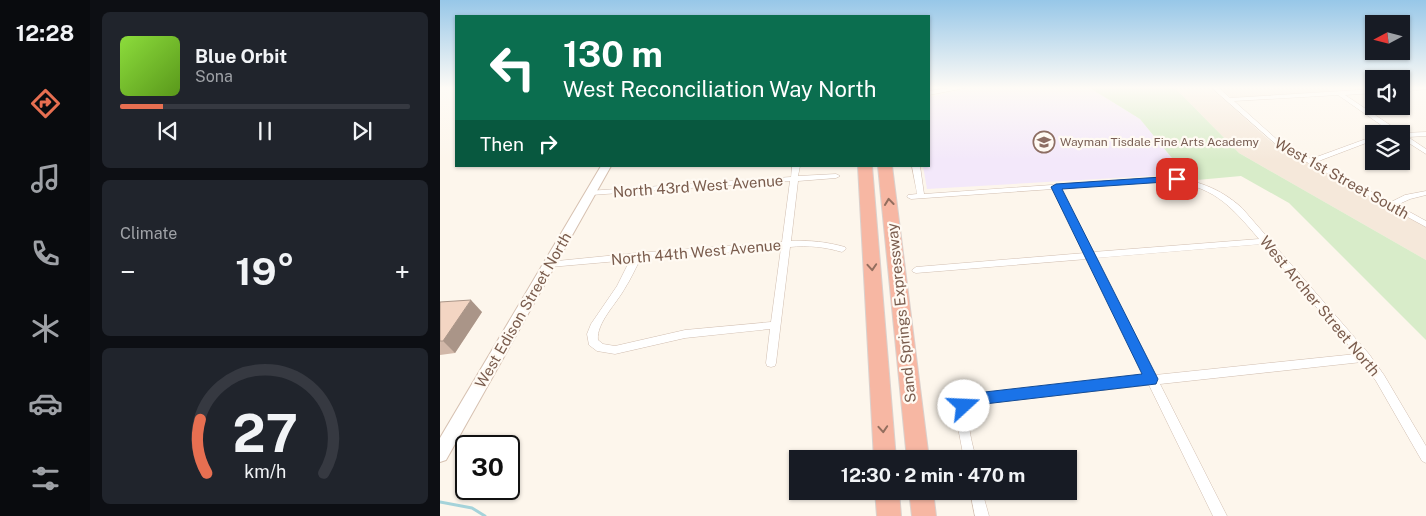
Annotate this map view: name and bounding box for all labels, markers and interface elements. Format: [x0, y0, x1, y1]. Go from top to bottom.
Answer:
north arrow [1365, 15, 1410, 60]
map controls [1365, 15, 1410, 170]
text: 12:28 [16, 20, 74, 46]
text: 130 m [563, 34, 663, 75]
icon: left [480, 35, 545, 100]
text: Blue Orbit [195, 45, 287, 67]
text: Sona [195, 67, 233, 86]
button: sound [1365, 70, 1410, 115]
text: West Reconciliation Way North [563, 76, 876, 102]
icon: directions [28, 86, 63, 121]
icon: previous [154, 117, 182, 145]
icon: pause [251, 117, 279, 145]
icon: next [348, 117, 376, 145]
button: layers [1365, 125, 1410, 170]
icon: right [534, 130, 562, 158]
school or university icon: Wayman Tisdale Fine Arts Academy [1032, 130, 1056, 154]
text: Then [480, 133, 524, 155]
street label: West 1st Street South [1272, 134, 1412, 222]
place label: Wayman Tisdale Fine Arts Academy [1060, 135, 1259, 149]
pin [1156, 158, 1198, 200]
icon: music [28, 161, 63, 196]
icon: arrive [1163, 165, 1191, 193]
street label: North 43rd West Avenue [612, 172, 784, 200]
one-way arrow [884, 197, 895, 205]
street label: Sand Springs Expressway [883, 222, 919, 404]
text: Climate [120, 224, 177, 243]
street label: West Edison Street North [471, 229, 575, 391]
street label: West Archer Street North [1256, 233, 1384, 379]
icon: phone [28, 236, 63, 271]
street label: North 44th West Avenue [610, 236, 782, 268]
text: 19° [235, 249, 295, 294]
text: − [120, 255, 136, 288]
text: + [394, 255, 410, 288]
one-way arrow [866, 264, 877, 272]
icon: climate [28, 311, 63, 346]
position arrow [937, 379, 989, 431]
icon: car [28, 386, 63, 421]
text: 27 [232, 403, 298, 464]
one-way arrow [877, 426, 888, 434]
speed limit sign: 30 [455, 435, 520, 500]
icon: filters [28, 461, 63, 496]
text: km/h [244, 461, 286, 482]
text: 12:30 · 2 min · 470 m [841, 464, 1025, 486]

